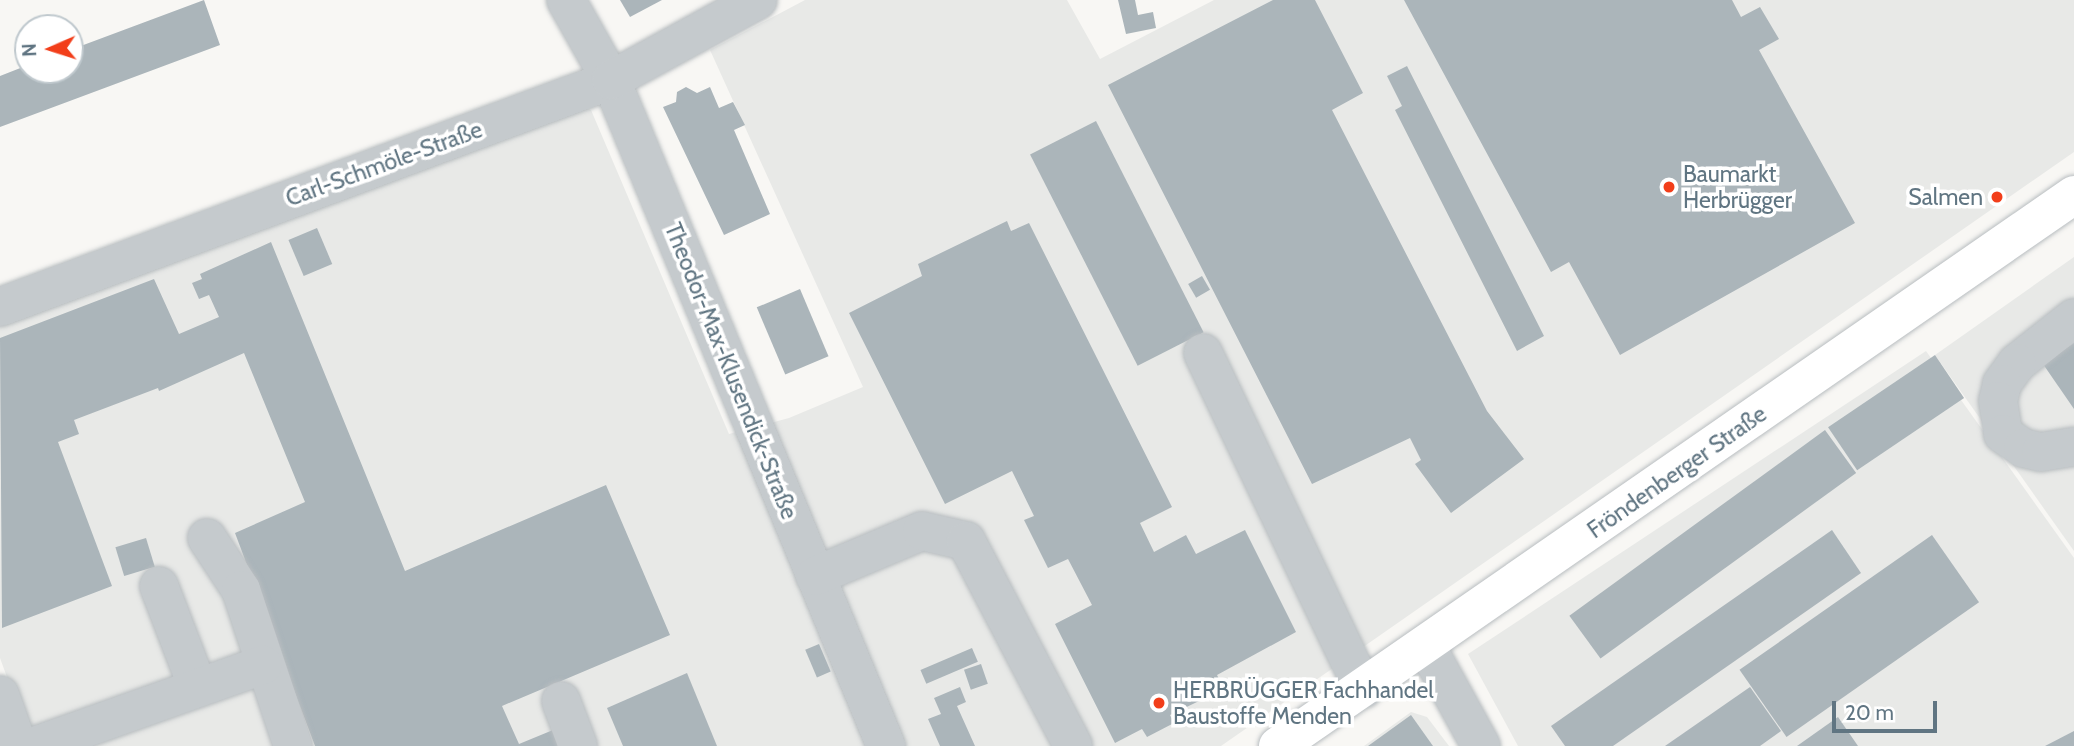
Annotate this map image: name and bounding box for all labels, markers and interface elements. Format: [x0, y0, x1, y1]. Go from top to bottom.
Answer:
north arrow [14, 14, 84, 84]
text: N [18, 43, 41, 57]
street label: Carl-Schmöle-Straße [282, 116, 486, 212]
place label: Baumarkt Herbrügger [1683, 160, 1792, 214]
marker: Baumarkt Herbrügger [1661, 179, 1677, 195]
place label: Salmen [1908, 183, 1983, 211]
marker: Salmen [1989, 189, 2005, 205]
street label: Theodor-Max-Klusendick-Straße [659, 219, 803, 523]
street label: Fröndenberger Straße [1582, 400, 1772, 544]
place label: HERBRÜGGER Fachhandel Baustoffe Menden [1173, 676, 1434, 730]
scale bar [1836, 686, 1941, 730]
marker: HERBRÜGGER Fachhandel Baustoffe Menden [1151, 695, 1167, 711]
text: 20 m [1845, 700, 1894, 725]

